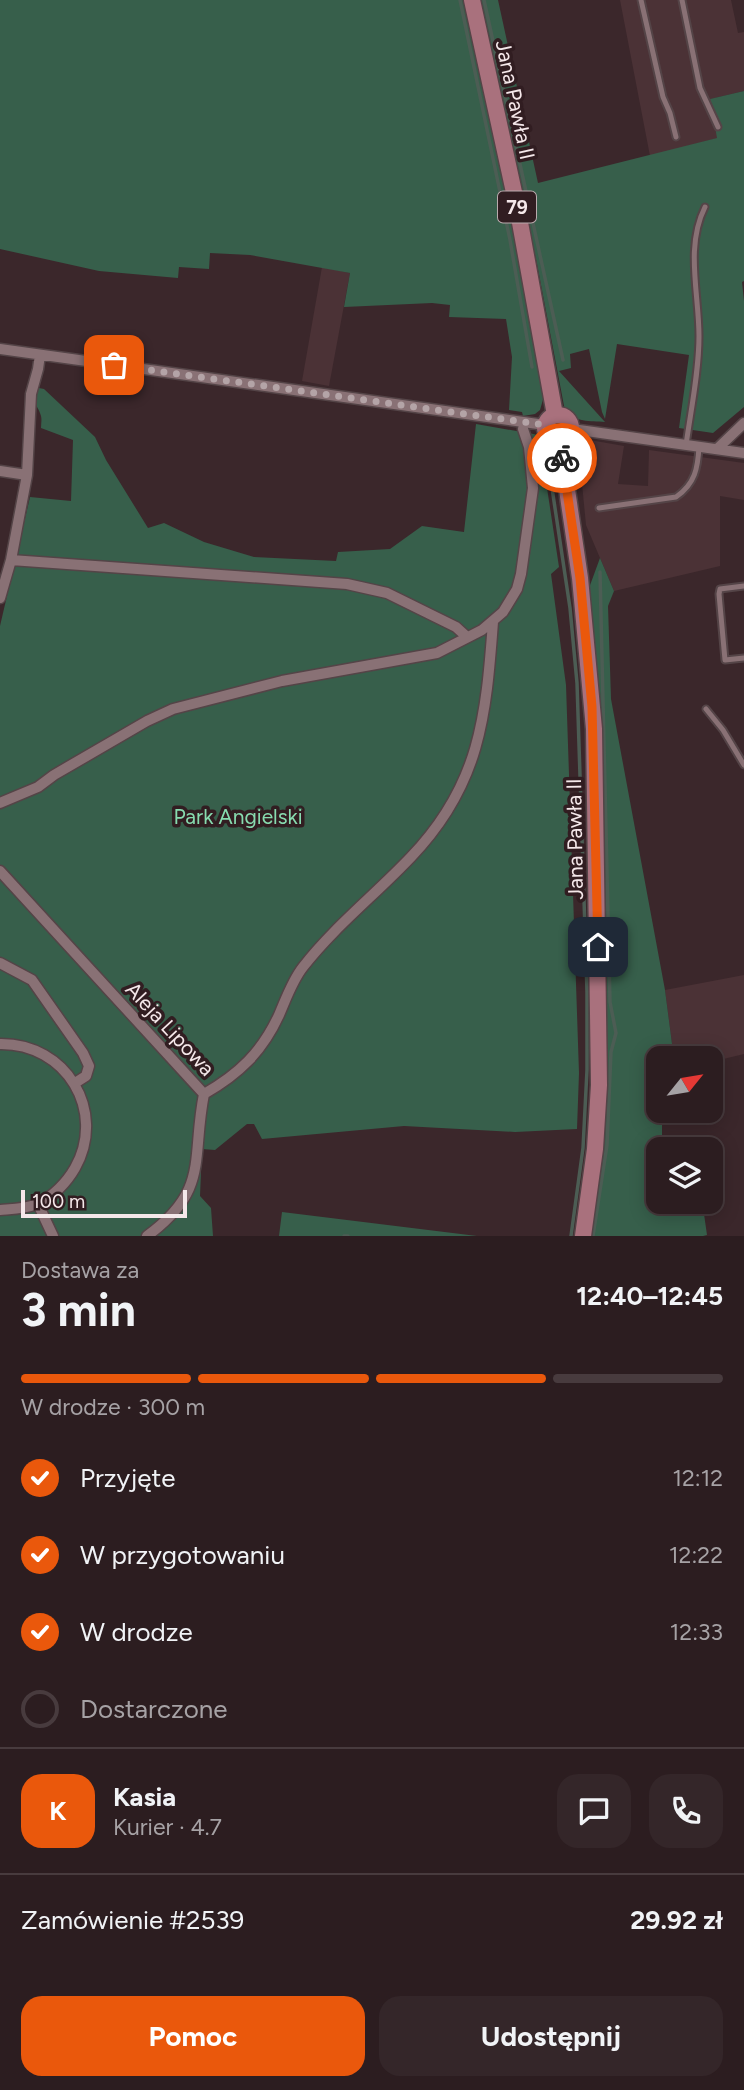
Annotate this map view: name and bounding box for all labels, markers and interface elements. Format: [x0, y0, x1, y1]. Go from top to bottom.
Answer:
street label: Jana Pawła II [491, 38, 540, 162]
road number: 79 [498, 192, 536, 223]
pin [84, 335, 144, 395]
icon: bag [95, 346, 133, 384]
courier [527, 423, 597, 493]
icon: bike [543, 439, 581, 477]
street label: Jana Pawła II [561, 778, 588, 900]
park label: Park Angielski [173, 804, 303, 829]
pin [568, 917, 628, 977]
icon: home [579, 928, 617, 966]
street label: Aleja Lipowa [121, 977, 220, 1081]
north arrow [646, 1046, 723, 1124]
map controls [646, 1046, 723, 1214]
button: layers [646, 1137, 723, 1214]
scale bar [21, 1187, 187, 1219]
text: 100 m [32, 1190, 85, 1213]
text: Dostawa za [21, 1256, 139, 1284]
text: 12:40–12:45 [576, 1280, 723, 1312]
text: 3 min [21, 1282, 136, 1338]
text: W drodze · 300 m [21, 1393, 205, 1421]
icon: check [21, 1459, 59, 1497]
text: Przyjęte [80, 1462, 175, 1494]
text: 12:12 [672, 1464, 723, 1492]
icon: check [21, 1536, 59, 1574]
text: W przygotowaniu [80, 1539, 285, 1571]
text: 12:22 [669, 1541, 723, 1569]
icon: check [21, 1613, 59, 1651]
text: W drodze [80, 1616, 193, 1648]
text: 12:33 [670, 1618, 723, 1646]
text: Dostarczone [80, 1693, 228, 1725]
button: chat [557, 1774, 631, 1848]
button: phone [649, 1774, 723, 1848]
text: Kasia [113, 1781, 176, 1813]
text: K [49, 1795, 67, 1827]
text: Kurier · 4.7 [113, 1813, 222, 1841]
text: Zamówienie #2539 [21, 1904, 244, 1936]
text: 29.92 zł [630, 1904, 723, 1936]
button: Pomoc [21, 1996, 365, 2076]
button: Udostępnij [379, 1996, 723, 2076]

